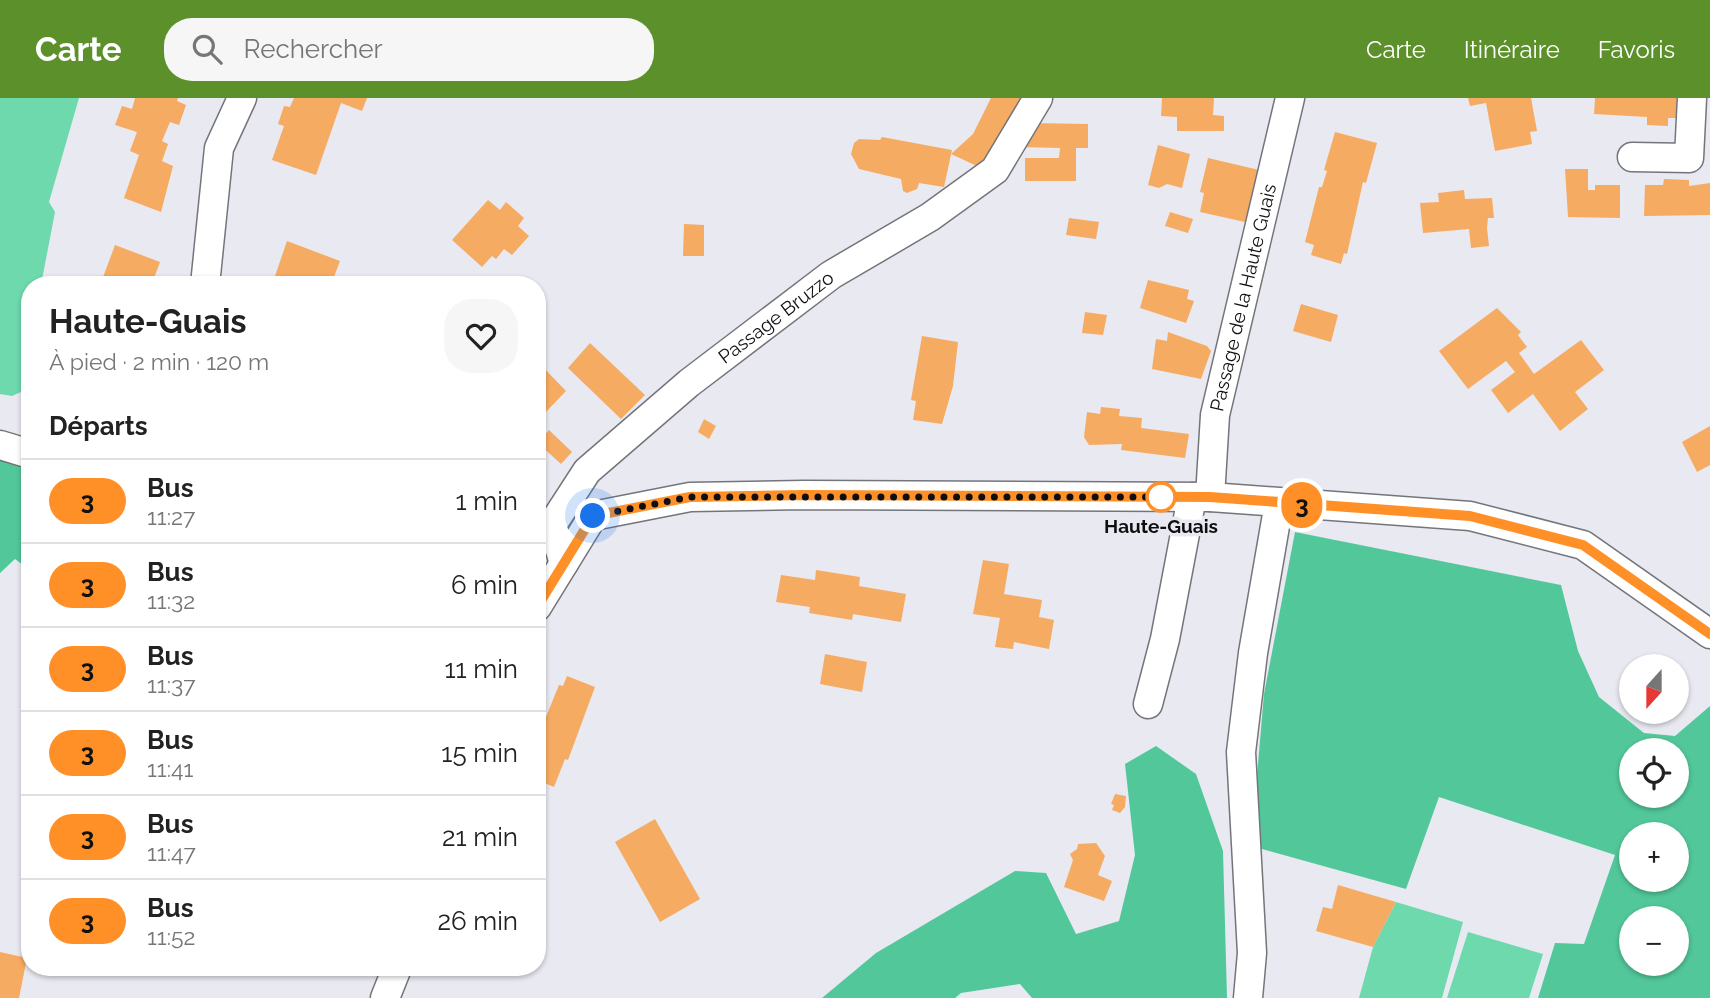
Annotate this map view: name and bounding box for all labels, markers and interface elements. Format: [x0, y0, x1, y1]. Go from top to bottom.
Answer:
search box [164, 18, 654, 81]
text: Carte [35, 30, 122, 69]
icon: search [188, 30, 226, 68]
text: Rechercher [244, 34, 383, 64]
text: Carte [1366, 35, 1426, 64]
text: Itinéraire [1464, 35, 1560, 64]
text: Favoris [1598, 35, 1675, 64]
street label: Passage de la Haute Guais [1205, 181, 1280, 413]
street label: Passage Bruzzo [714, 266, 838, 368]
button: heart [444, 299, 518, 373]
text: Haute-Guais [49, 302, 247, 341]
text: À pied · 2 min · 120 m [49, 348, 269, 375]
text: Départs [49, 411, 148, 441]
text: Bus [147, 473, 194, 503]
marker: Haute-Guais [1146, 482, 1176, 512]
line badge: 3 [1279, 482, 1325, 528]
text: 3 [81, 486, 94, 515]
text: 1 min [456, 486, 518, 516]
text: 3 [1295, 490, 1309, 519]
your location [575, 498, 610, 533]
text: 11:27 [147, 503, 195, 530]
place label: Haute-Guais [1104, 515, 1218, 537]
text: Bus [147, 557, 194, 587]
text: 3 [81, 570, 94, 599]
text: 6 min [451, 570, 518, 600]
text: 11:32 [147, 587, 195, 614]
text: Bus [147, 641, 194, 671]
text: 3 [81, 654, 94, 683]
text: 11 min [444, 654, 518, 684]
north arrow [1619, 654, 1689, 724]
map controls [1619, 654, 1689, 976]
text: 11:37 [147, 671, 195, 698]
text: Bus [147, 725, 194, 755]
text: 3 [81, 738, 94, 767]
text: 15 min [441, 738, 518, 768]
button: locate [1619, 738, 1689, 808]
text: 11:41 [147, 755, 193, 782]
text: Bus [147, 809, 194, 839]
text: 3 [81, 822, 94, 851]
text: 21 min [442, 822, 518, 852]
button: + [1619, 822, 1689, 892]
text: 11:47 [147, 839, 196, 866]
text: Bus [147, 893, 194, 923]
text: 3 [81, 906, 94, 935]
text: 26 min [437, 906, 518, 936]
button: − [1619, 906, 1689, 976]
text: 11:52 [147, 923, 196, 950]

